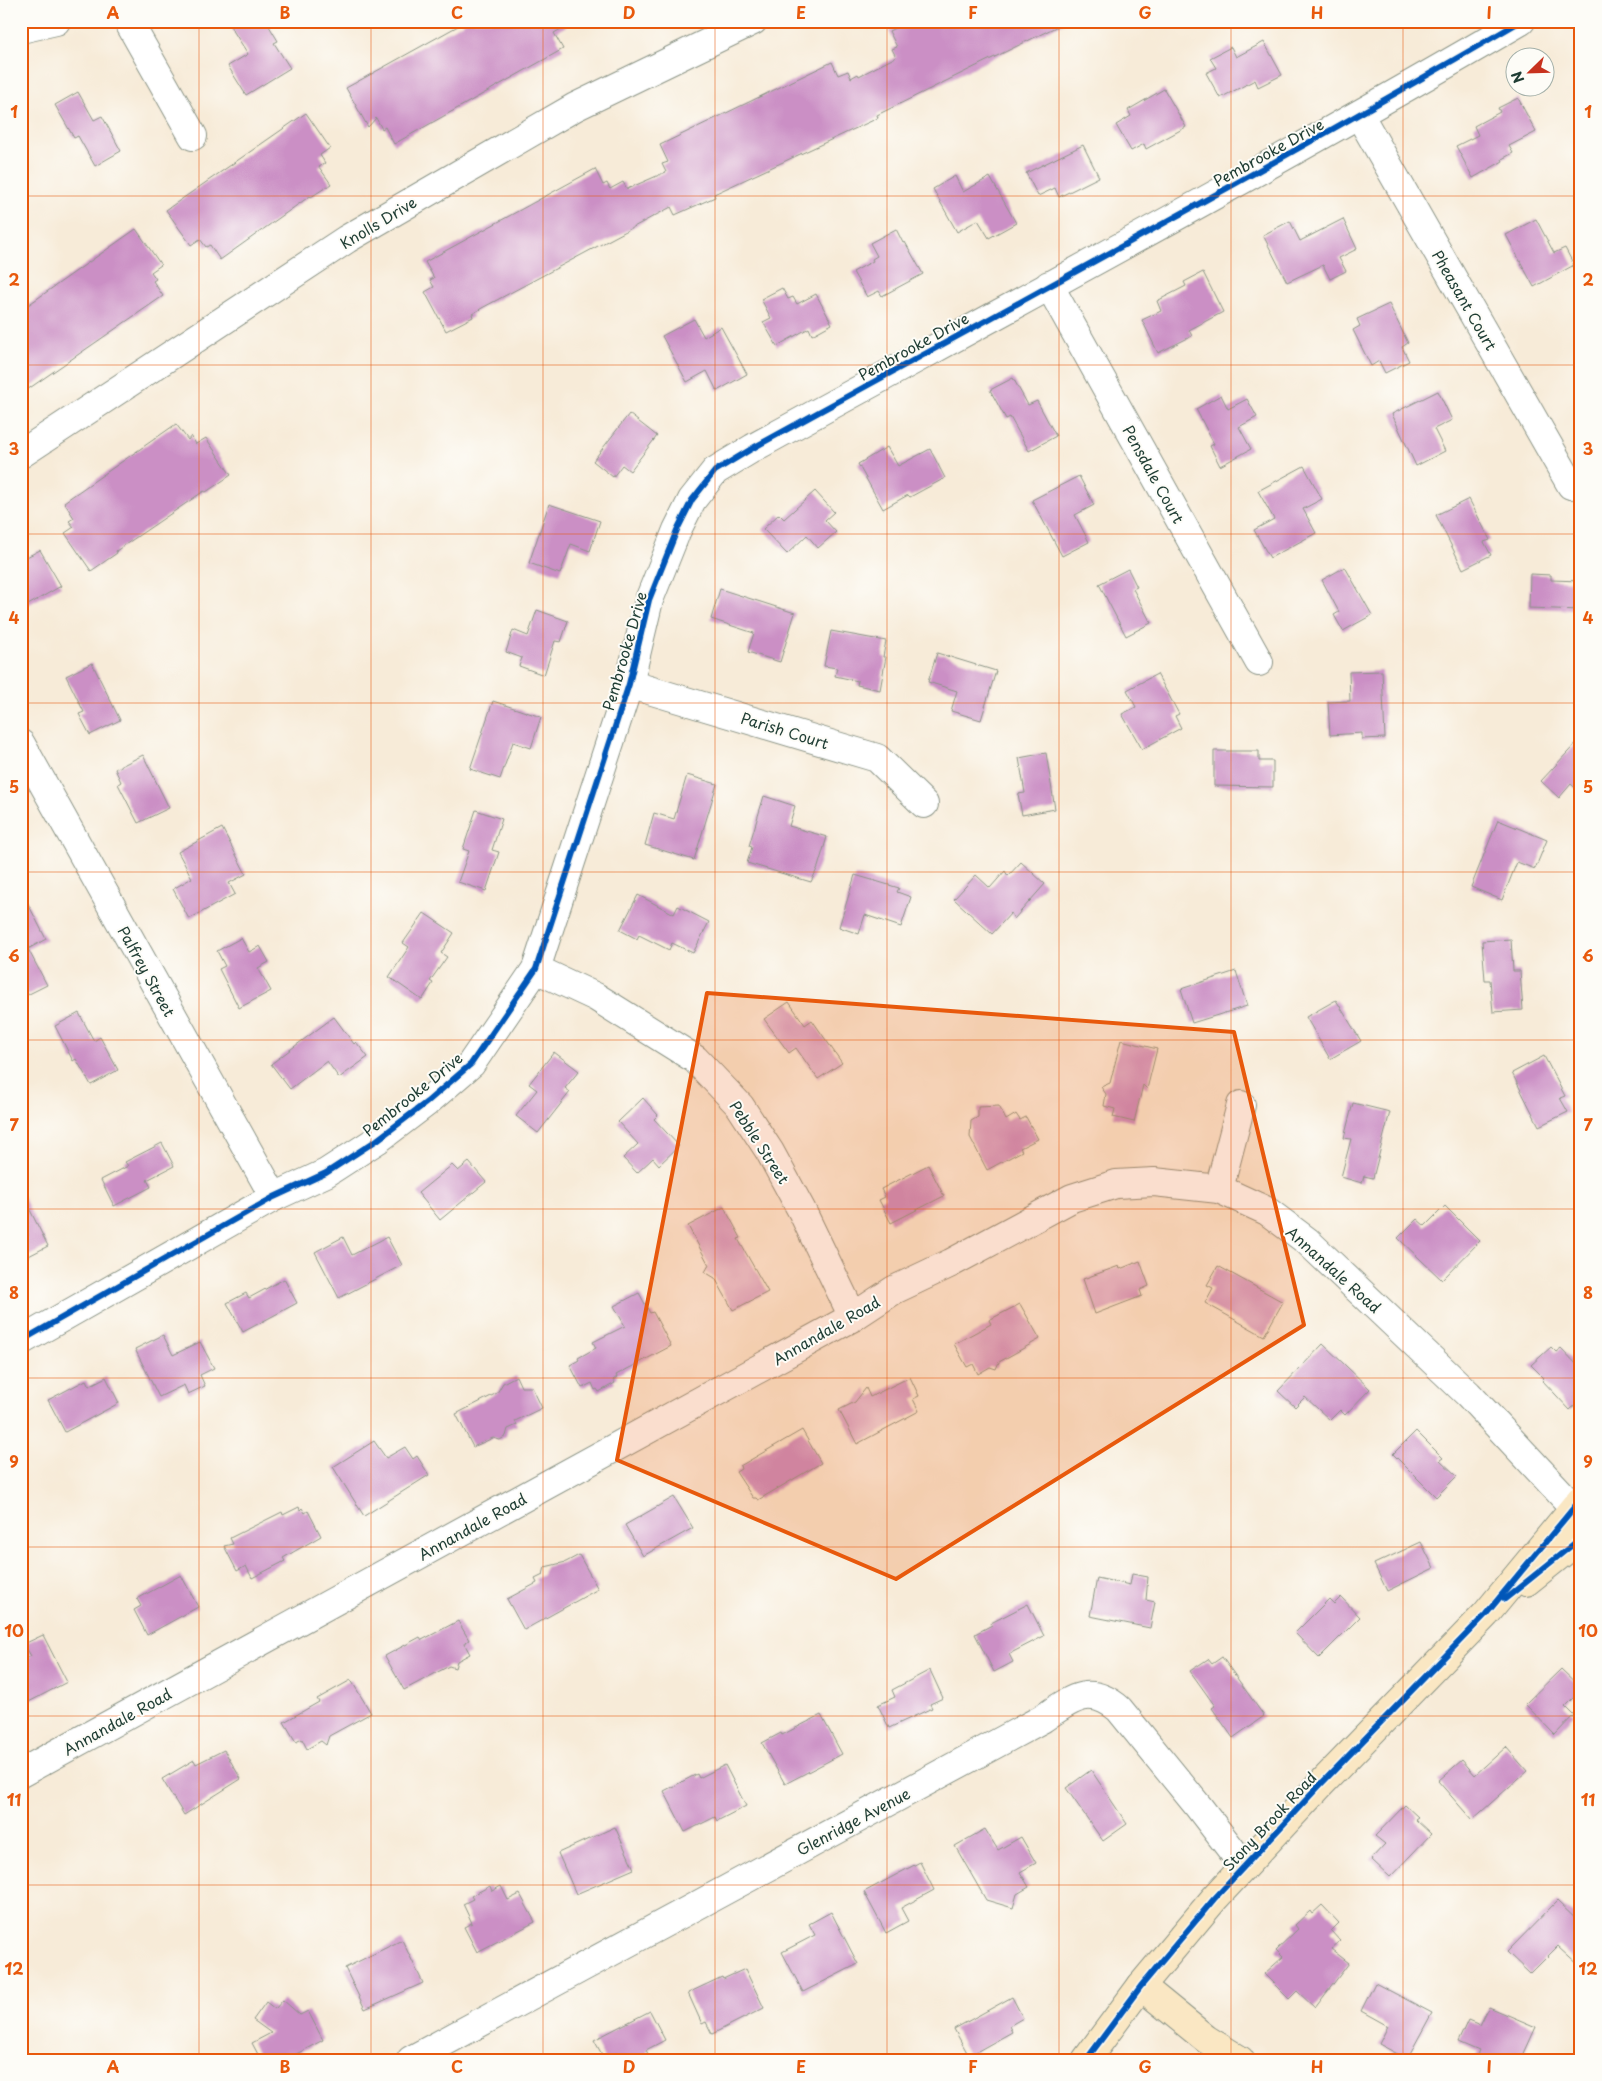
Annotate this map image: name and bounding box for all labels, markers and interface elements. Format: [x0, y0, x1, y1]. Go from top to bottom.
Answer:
text: A [107, 0, 120, 24]
text: B [280, 0, 291, 24]
text: C [451, 0, 463, 24]
text: D [623, 0, 635, 24]
text: E [796, 0, 806, 24]
text: F [968, 0, 978, 24]
text: G [1138, 0, 1152, 24]
text: H [1311, 0, 1323, 24]
text: I [1486, 0, 1492, 24]
north arrow [1504, 48, 1554, 98]
text: N [1506, 68, 1529, 86]
text: 1 [10, 99, 18, 123]
text: 1 [1584, 99, 1592, 123]
street label: Pembrooke Drive [1208, 112, 1328, 192]
street label: Knolls Drive [335, 190, 421, 254]
street label: Pheasant Court [1427, 246, 1503, 354]
text: 2 [8, 267, 20, 291]
text: 2 [1582, 267, 1594, 291]
street label: Pembrooke Drive [853, 306, 973, 386]
street label: Pensdale Court [1117, 421, 1191, 527]
text: 3 [9, 436, 19, 460]
text: 3 [1583, 436, 1593, 460]
street label: Pembrooke Drive [596, 589, 652, 713]
text: 4 [9, 605, 20, 629]
text: 4 [1583, 605, 1594, 629]
street label: Parish Court [738, 706, 832, 754]
text: 5 [9, 774, 19, 798]
text: 5 [1583, 774, 1593, 798]
street label: Palfrey Street [113, 922, 181, 1020]
text: 6 [8, 943, 20, 967]
text: 6 [1582, 943, 1594, 967]
street label: Pembrooke Drive [357, 1046, 467, 1142]
street label: Pebble Street [724, 1096, 796, 1188]
text: 7 [9, 1112, 19, 1136]
text: 7 [1583, 1112, 1593, 1136]
street label: Annandale Road [1281, 1220, 1387, 1318]
text: 8 [9, 1280, 19, 1304]
text: 8 [1583, 1280, 1593, 1304]
street label: Annandale Road [768, 1290, 884, 1370]
text: 9 [9, 1449, 19, 1473]
text: 9 [1583, 1449, 1593, 1473]
street label: Annandale Road [414, 1487, 531, 1565]
text: 10 [4, 1618, 24, 1642]
text: 10 [1578, 1618, 1598, 1642]
street label: Annandale Road [59, 1682, 176, 1760]
street label: Stony Brook Road [1217, 1766, 1321, 1876]
street label: Glenridge Avenue [792, 1781, 914, 1861]
text: 11 [7, 1787, 21, 1811]
text: 11 [1581, 1787, 1595, 1811]
text: 12 [5, 1956, 23, 1980]
text: 12 [1579, 1956, 1597, 1980]
text: A [107, 2054, 120, 2078]
text: B [280, 2054, 291, 2078]
text: C [451, 2054, 463, 2078]
text: D [623, 2054, 635, 2078]
text: E [796, 2054, 806, 2078]
text: F [968, 2054, 978, 2078]
text: G [1138, 2054, 1152, 2078]
text: H [1311, 2054, 1323, 2078]
text: I [1486, 2054, 1492, 2078]

